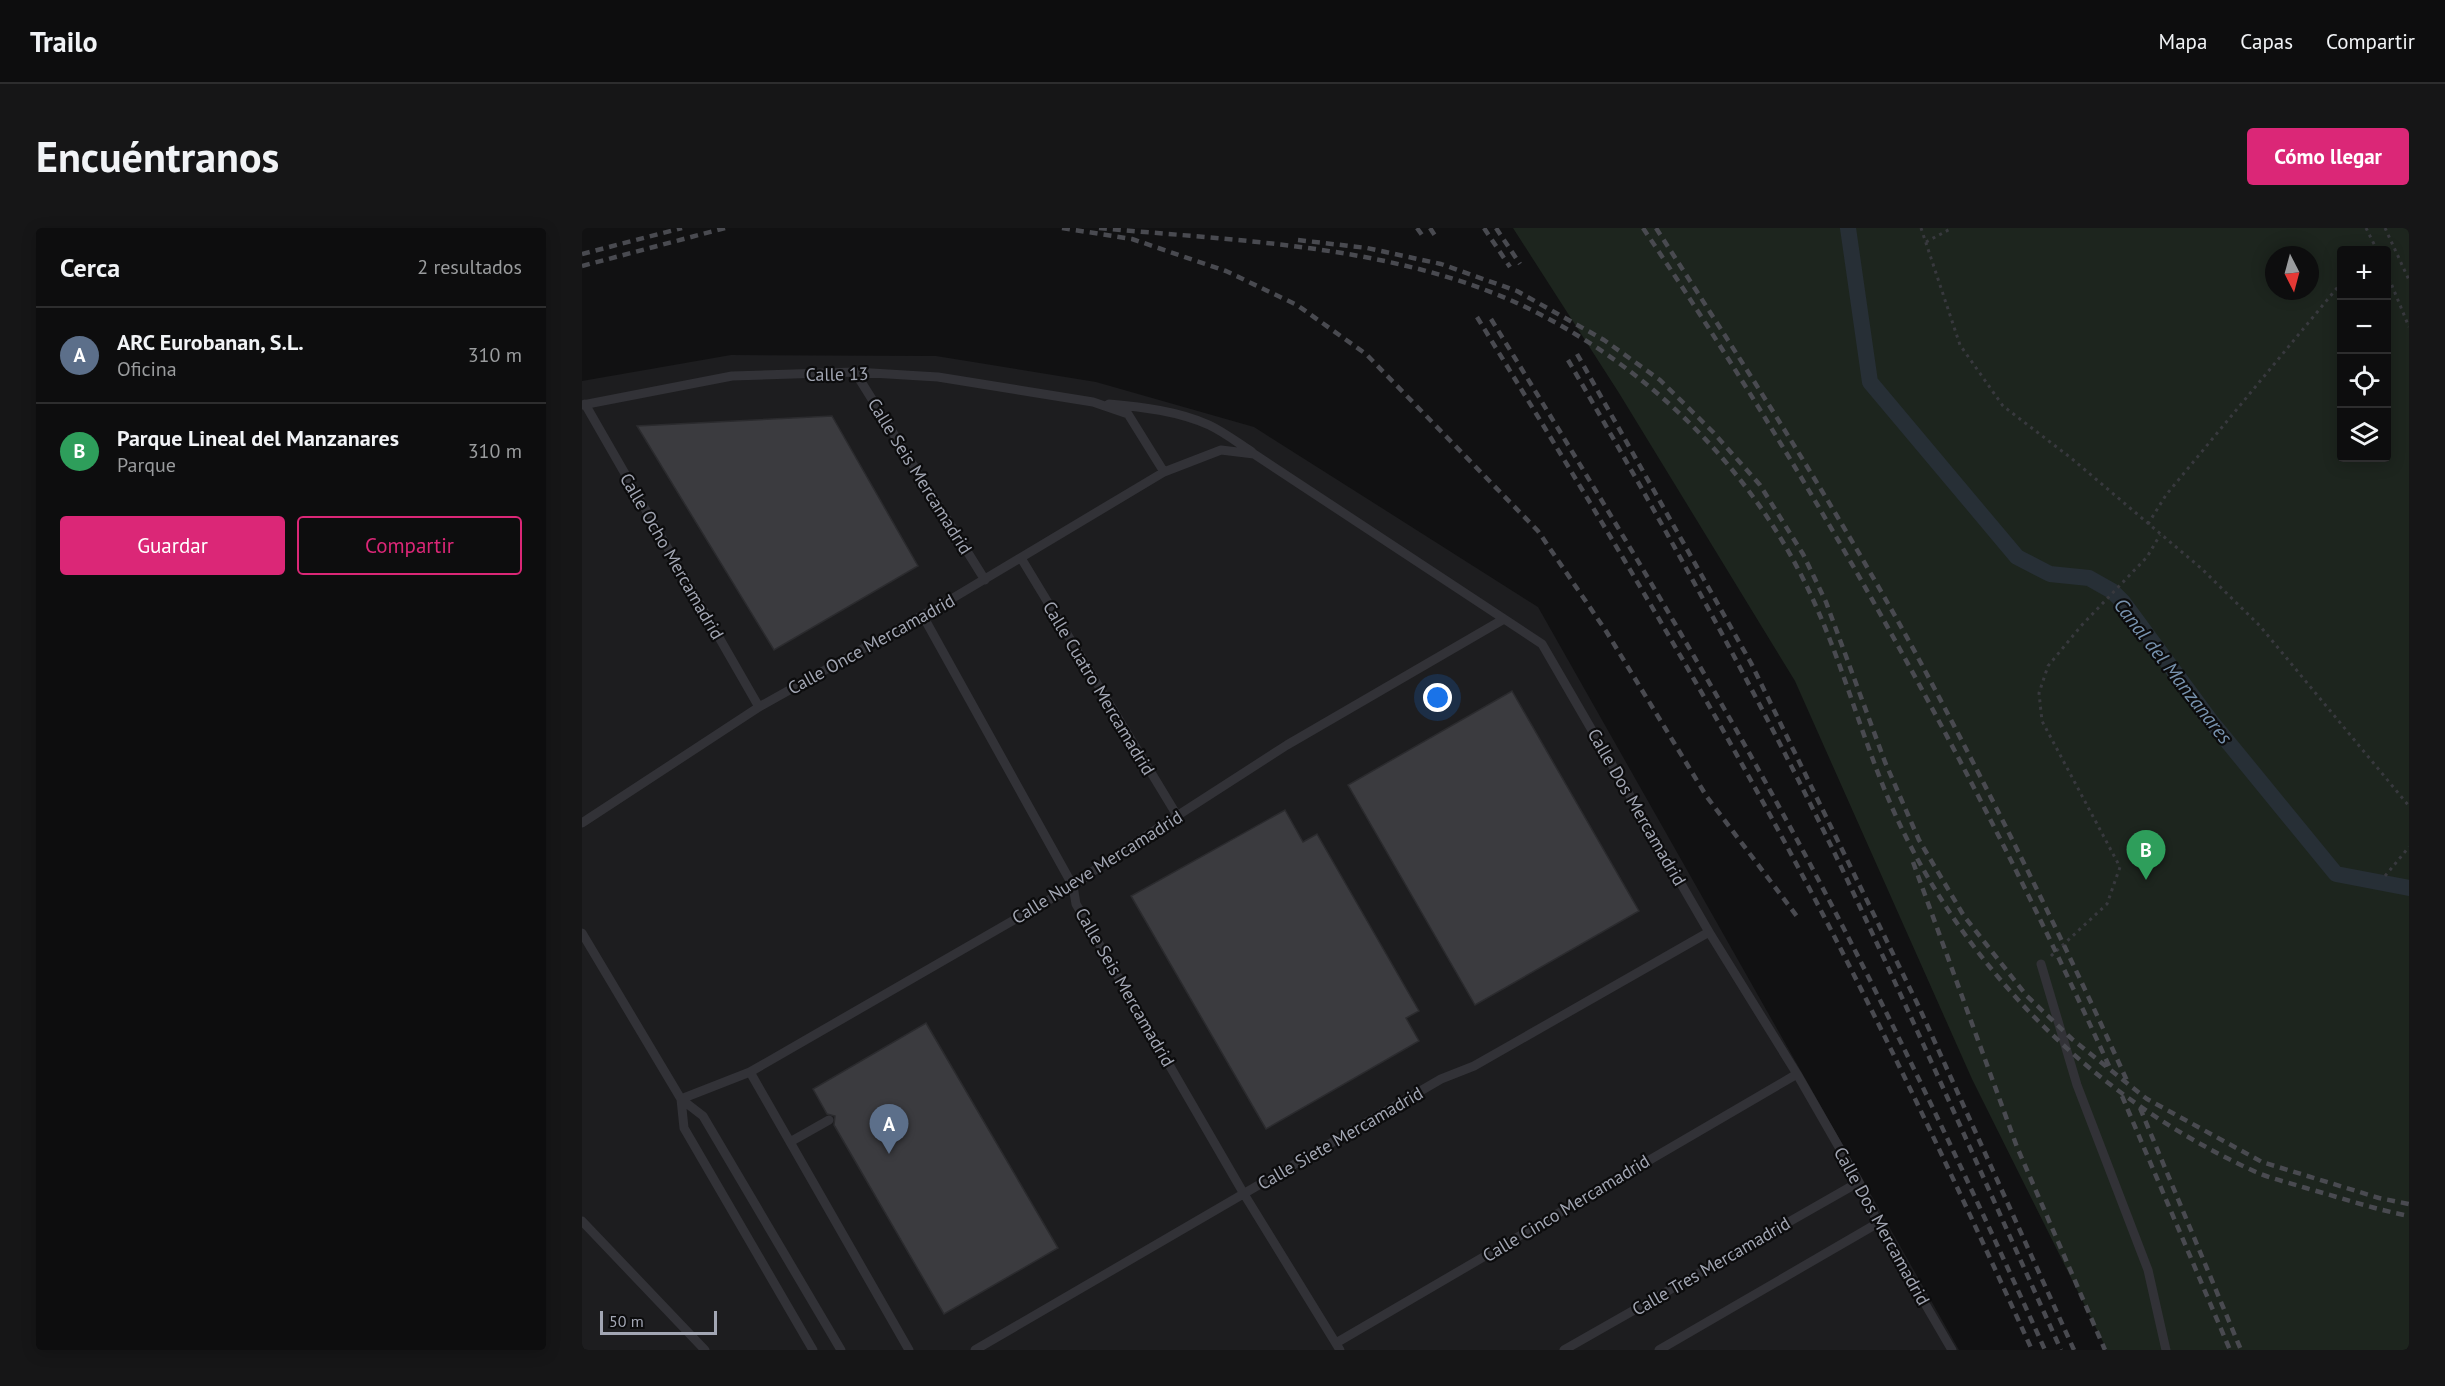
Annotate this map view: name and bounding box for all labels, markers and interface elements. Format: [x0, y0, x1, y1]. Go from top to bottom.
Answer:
text: Trailo [30, 23, 97, 60]
text: Mapa [2159, 28, 2207, 55]
text: Capas [2240, 28, 2293, 55]
text: Compartir [2326, 28, 2415, 55]
button: Cómo llegar [2247, 128, 2409, 185]
text: Encuéntranos [36, 129, 279, 184]
north arrow [2265, 246, 2319, 300]
map controls [2337, 246, 2391, 462]
button: + [2337, 246, 2391, 300]
text: Cerca [60, 251, 120, 284]
text: 2 resultados [417, 254, 522, 280]
button: − [2337, 300, 2391, 354]
text: ARC Eurobanan, S.L. [117, 328, 304, 356]
text: A [73, 342, 86, 368]
text: 310 m [468, 342, 522, 368]
button: locate [2337, 354, 2391, 408]
text: Oficina [117, 356, 177, 382]
street label: Calle 13 [805, 362, 869, 386]
street label: Calle Seis Mercamadrid [863, 394, 977, 558]
button: layers [2337, 408, 2391, 462]
text: Parque Lineal del Manzanares [117, 424, 399, 452]
text: B [74, 438, 85, 464]
text: 310 m [468, 438, 522, 464]
text: Parque [117, 452, 176, 478]
street label: Calle Ocho Mercamadrid [615, 469, 729, 643]
button: Guardar [60, 516, 285, 575]
button: Compartir [297, 516, 522, 575]
street label: Calle Once Mercamadrid [783, 588, 959, 700]
water label: Canal del Manzanares [2108, 593, 2238, 749]
street label: Calle Cuatro Mercamadrid [1038, 597, 1160, 779]
your location [1423, 683, 1452, 712]
street label: Calle Dos Mercamadrid [1583, 724, 1691, 890]
street label: Calle Nueve Mercamadrid [1007, 805, 1187, 929]
pin: B [2126, 830, 2166, 880]
street label: Calle Seis Mercamadrid [1070, 903, 1180, 1071]
street label: Calle Siete Mercamadrid [1253, 1081, 1427, 1195]
pin: A [870, 1104, 908, 1154]
street label: Calle Dos Mercamadrid [1829, 1143, 1935, 1309]
street label: Calle Cinco Mercamadrid [1478, 1149, 1654, 1267]
street label: Calle Tres Mercamadrid [1628, 1211, 1794, 1321]
scale bar [600, 1308, 717, 1336]
text: 50 m [609, 1311, 644, 1331]

